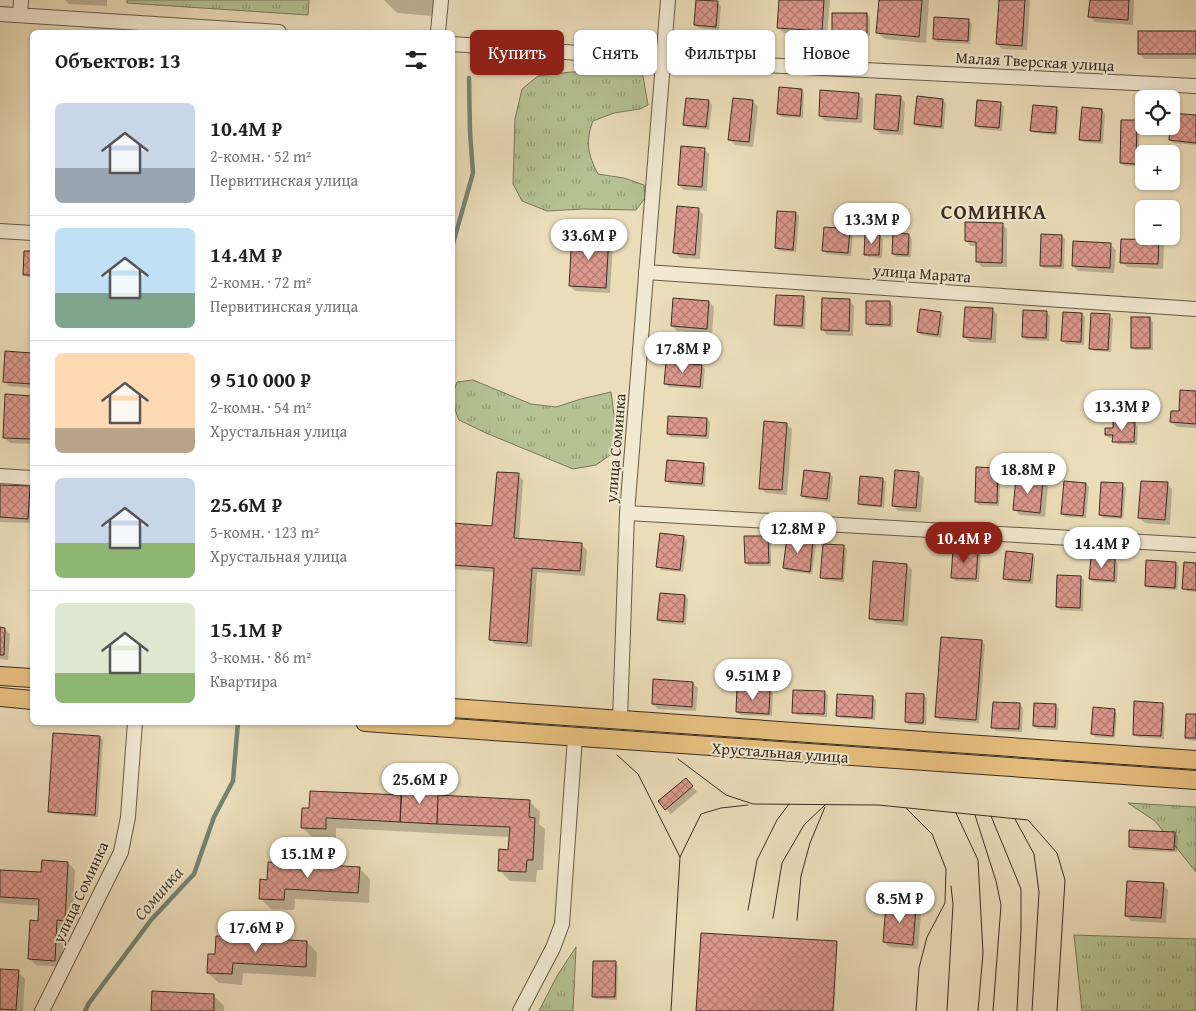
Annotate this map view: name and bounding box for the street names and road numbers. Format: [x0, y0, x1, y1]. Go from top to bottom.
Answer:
street label: Малая Тверская улица [955, 45, 1115, 77]
street label: улица Марата [871, 258, 972, 288]
street label: улица Соминка [598, 392, 632, 505]
street label: Хрустальная улица [711, 735, 850, 769]
street label: улица Соминка [46, 837, 114, 948]

